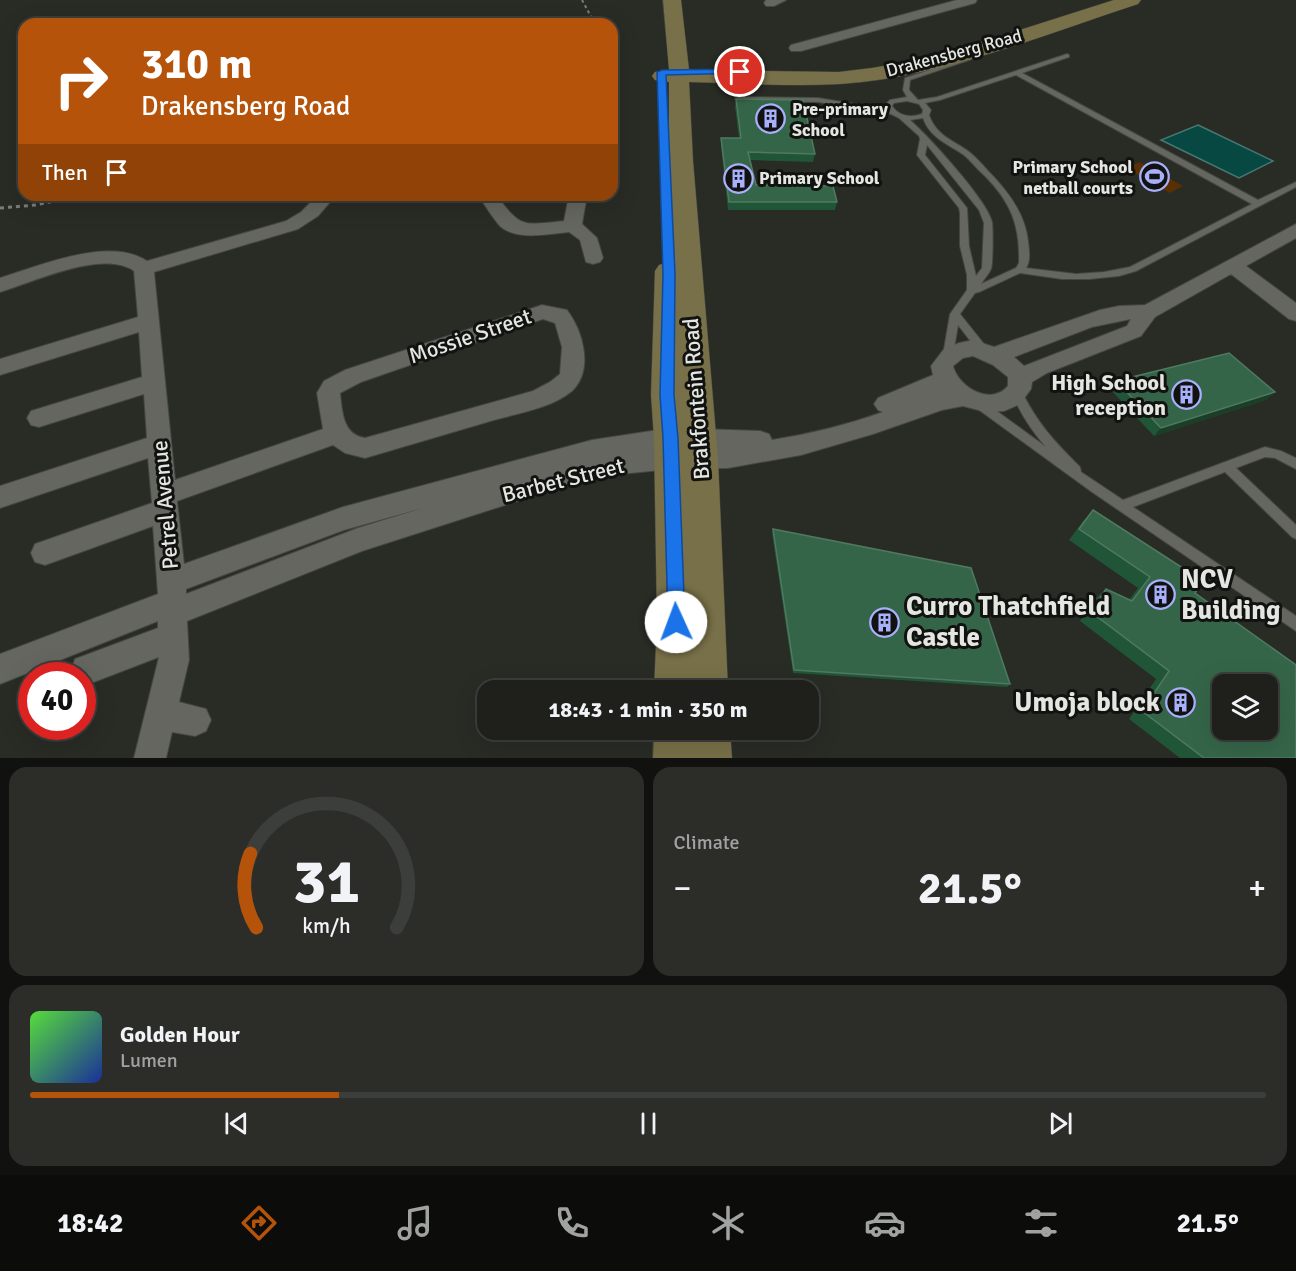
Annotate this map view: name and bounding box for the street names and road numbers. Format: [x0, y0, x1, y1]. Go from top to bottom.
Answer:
street label: Drakensberg Road [884, 24, 1024, 82]
street label: Mossie Street [405, 302, 535, 370]
street label: Brakfontein Road [677, 317, 715, 481]
street label: Petrel Avenue [146, 439, 184, 571]
street label: Barbet Street [499, 452, 627, 508]

